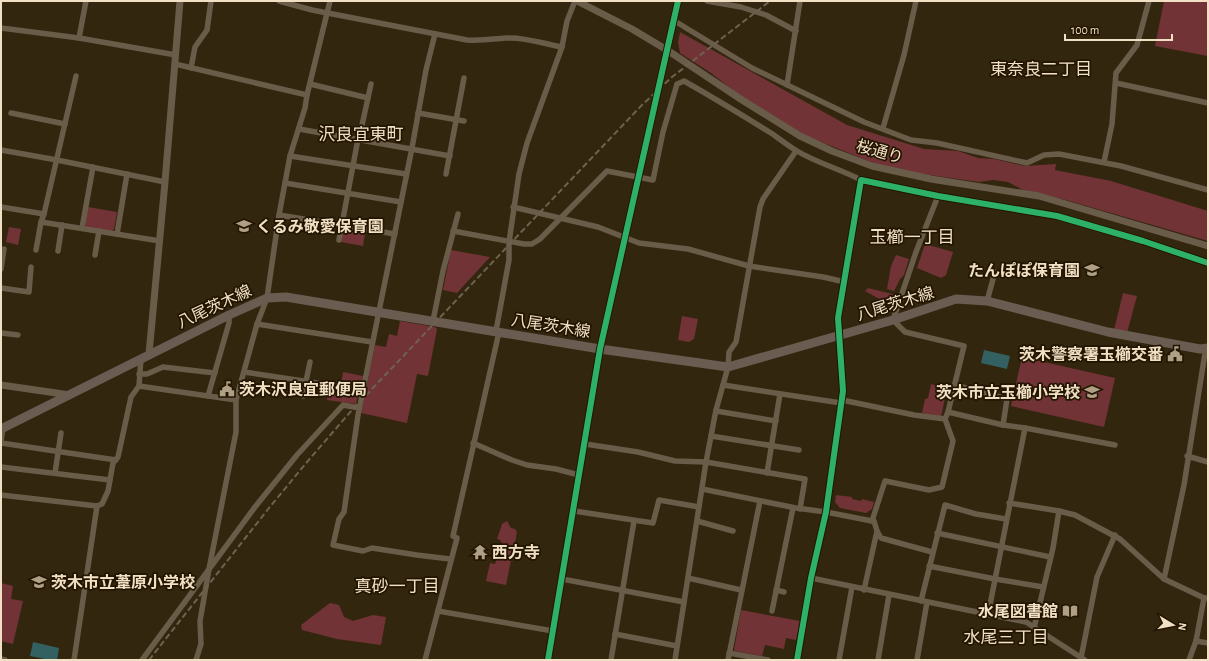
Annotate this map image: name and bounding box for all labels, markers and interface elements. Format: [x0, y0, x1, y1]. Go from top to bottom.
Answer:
scale bar [1065, 16, 1172, 42]
text: 100 m [1071, 24, 1099, 36]
district label: 東奈良二丁目 [990, 60, 1092, 78]
district label: 沢良宜東町 [319, 125, 404, 143]
street label: 桜通り [854, 137, 905, 166]
school or university icon: くるみ敬愛保育園 [235, 217, 253, 235]
place label: くるみ敬愛保育園 [256, 218, 384, 235]
district label: 玉櫛一丁目 [870, 228, 955, 246]
school or university icon: たんぽぽ保育園 [1083, 261, 1101, 279]
place label: たんぽぽ保育園 [968, 262, 1080, 279]
street label: 八尾茨木線 [174, 282, 254, 331]
street label: 八尾茨木線 [854, 284, 936, 323]
street label: 八尾茨木線 [510, 311, 592, 340]
public building icon: 茨木警察署玉櫛交番 [1166, 345, 1184, 363]
place label: 茨木警察署玉櫛交番 [1019, 346, 1163, 363]
public building icon: 茨木沢良宜郵便局 [218, 380, 236, 398]
place label: 茨木沢良宜郵便局 [239, 381, 367, 398]
school or university icon: 茨木市立玉櫛小学校 [1083, 383, 1101, 401]
place label: 茨木市立玉櫛小学校 [936, 384, 1080, 401]
temple icon: 西方寺 [471, 543, 489, 561]
place label: 西方寺 [492, 544, 540, 561]
school or university icon: 茨木市立葦原小学校 [30, 573, 48, 591]
place label: 茨木市立葦原小学校 [51, 574, 195, 591]
district label: 真砂一丁目 [355, 578, 440, 595]
library icon: 水尾図書館 [1061, 602, 1079, 620]
place label: 水尾図書館 [978, 603, 1058, 620]
north arrow [1153, 605, 1193, 645]
text: N [1176, 622, 1188, 631]
district label: 水尾三丁目 [964, 629, 1049, 646]

